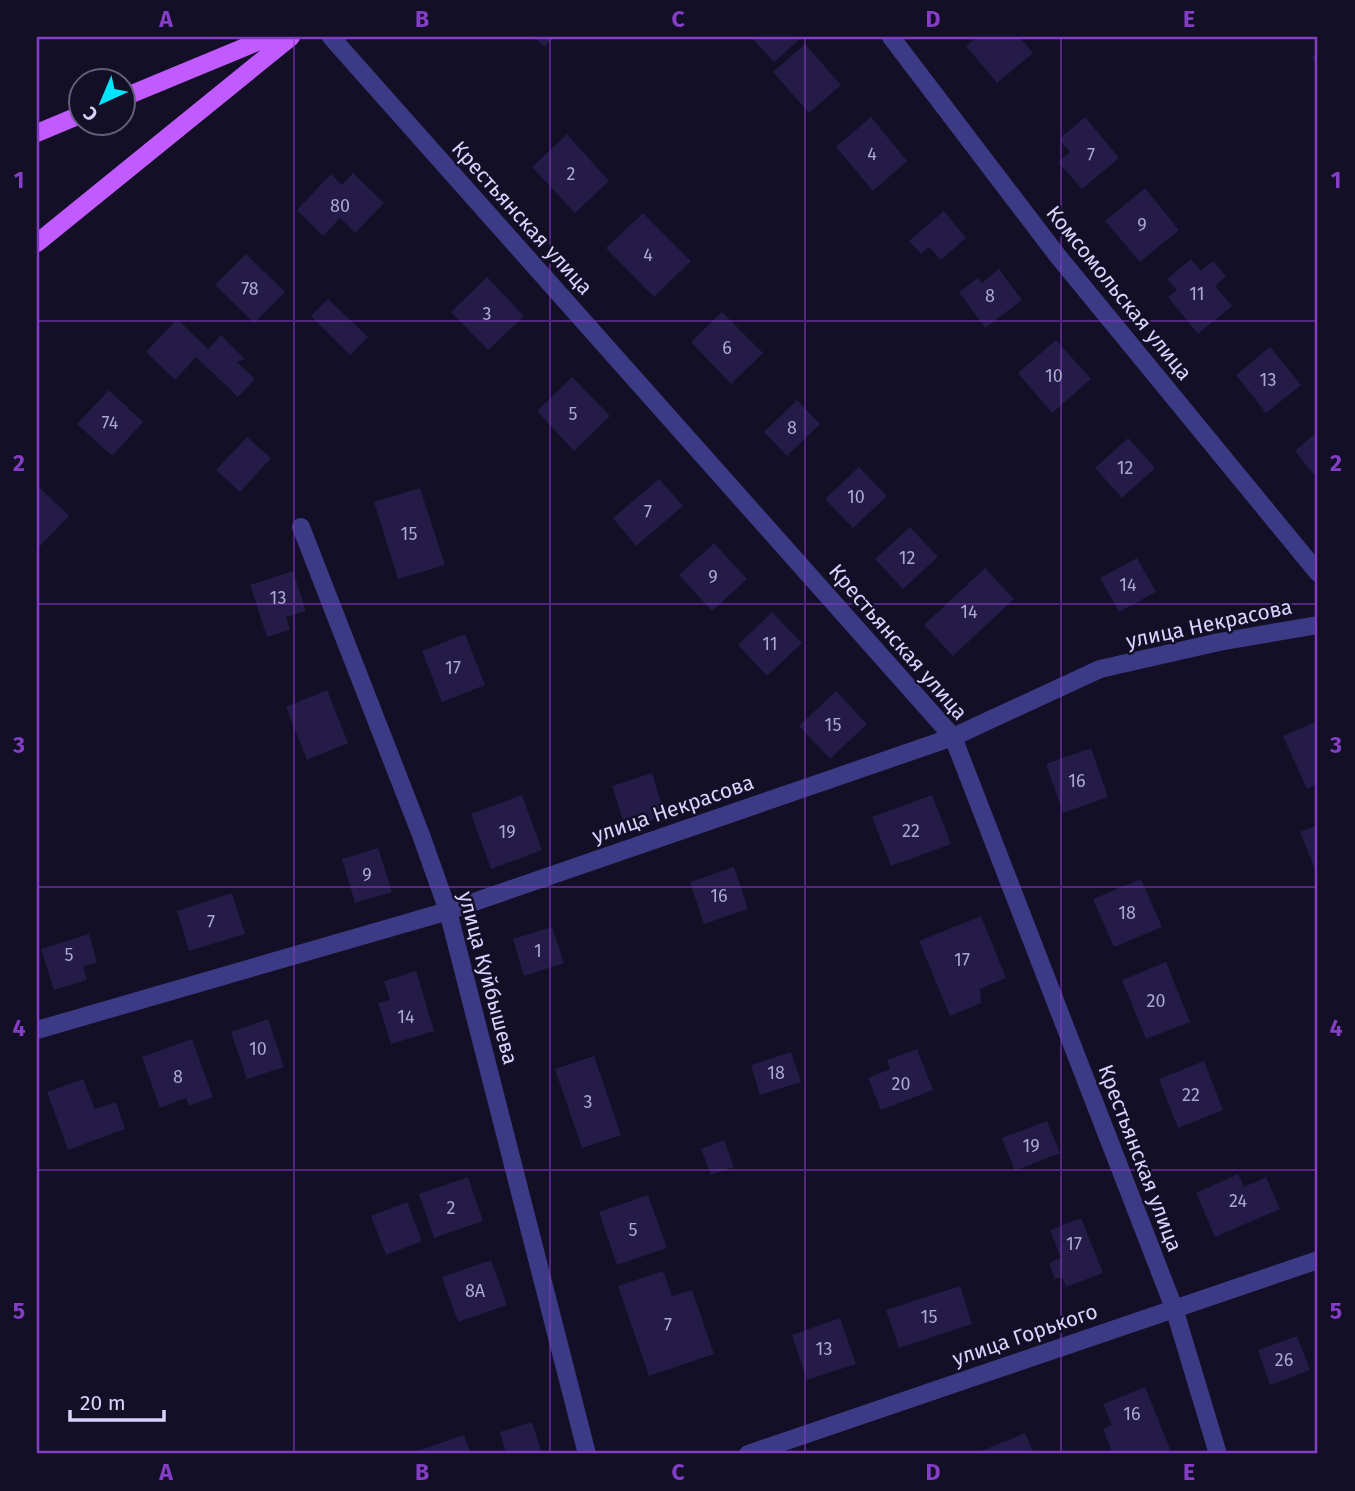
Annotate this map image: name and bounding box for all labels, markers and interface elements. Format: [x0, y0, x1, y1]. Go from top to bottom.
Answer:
text: A [158, 5, 173, 33]
text: B [415, 5, 429, 33]
text: C [671, 5, 685, 33]
text: D [926, 5, 941, 33]
text: E [1183, 5, 1195, 33]
north arrow [66, 66, 136, 136]
text: С [79, 102, 102, 126]
street label: Крестьянская улица [446, 136, 598, 300]
house number: 4 [867, 143, 877, 165]
house number: 7 [1087, 144, 1095, 166]
house number: 2 [567, 163, 576, 185]
text: 1 [14, 166, 24, 194]
text: 1 [1331, 166, 1341, 194]
house number: 80 [330, 195, 350, 217]
street label: Комсомольская улица [1041, 200, 1197, 386]
house number: 9 [1137, 214, 1147, 236]
house number: 4 [643, 244, 653, 266]
house number: 78 [241, 278, 259, 300]
house number: 11 [1189, 283, 1205, 305]
house number: 8 [985, 285, 995, 307]
house number: 3 [483, 303, 491, 325]
house number: 6 [722, 337, 732, 359]
house number: 10 [1045, 365, 1063, 387]
house number: 13 [1260, 369, 1276, 391]
house number: 5 [568, 403, 578, 425]
house number: 74 [102, 412, 119, 434]
house number: 8 [787, 417, 797, 439]
text: 2 [13, 449, 25, 477]
text: 2 [1330, 449, 1342, 477]
house number: 12 [1117, 457, 1133, 479]
house number: 10 [847, 486, 865, 508]
house number: 7 [644, 501, 652, 523]
house number: 15 [401, 523, 417, 545]
house number: 12 [899, 547, 915, 569]
street label: Крестьянская улица [823, 559, 973, 725]
house number: 9 [708, 566, 718, 588]
house number: 14 [1119, 574, 1137, 596]
house number: 13 [270, 587, 286, 609]
street label: улица Некрасова [1123, 594, 1295, 654]
house number: 14 [960, 601, 978, 623]
house number: 11 [762, 633, 778, 655]
house number: 17 [445, 657, 461, 679]
house number: 15 [825, 714, 841, 736]
text: 3 [12, 731, 25, 759]
text: 3 [1329, 731, 1342, 759]
street label: улица Некрасова [589, 769, 757, 849]
house number: 16 [1068, 770, 1086, 792]
house number: 22 [902, 820, 920, 842]
house number: 19 [498, 821, 516, 843]
house number: 9 [362, 864, 372, 886]
house number: 16 [710, 885, 728, 907]
street label: улица Куйбышева [452, 889, 524, 1067]
house number: 18 [1118, 902, 1136, 924]
house number: 7 [207, 911, 215, 933]
house number: 1 [534, 940, 542, 962]
house number: 5 [64, 944, 74, 966]
house number: 17 [954, 949, 970, 971]
house number: 20 [1147, 990, 1165, 1012]
house number: 14 [397, 1006, 415, 1028]
text: 4 [13, 1014, 26, 1042]
text: 4 [1330, 1014, 1343, 1042]
house number: 10 [249, 1038, 267, 1060]
street label: Крестьянская улица [1092, 1061, 1188, 1255]
house number: 18 [767, 1062, 785, 1084]
house number: 8 [173, 1066, 183, 1088]
house number: 20 [892, 1073, 910, 1095]
house number: 22 [1182, 1084, 1200, 1106]
house number: 3 [584, 1091, 592, 1113]
house number: 19 [1022, 1135, 1040, 1157]
house number: 24 [1229, 1190, 1247, 1212]
house number: 2 [447, 1197, 456, 1219]
house number: 5 [628, 1219, 638, 1241]
house number: 17 [1066, 1233, 1082, 1255]
house number: 8А [465, 1280, 486, 1302]
text: 5 [13, 1297, 25, 1325]
text: 5 [1330, 1297, 1342, 1325]
street label: улица Горького [949, 1298, 1101, 1372]
house number: 15 [921, 1306, 937, 1328]
house number: 7 [664, 1314, 672, 1336]
house number: 13 [816, 1338, 832, 1360]
house number: 26 [1275, 1349, 1293, 1371]
scale bar [70, 1379, 164, 1423]
text: 20 m [80, 1390, 126, 1416]
house number: 16 [1123, 1403, 1141, 1425]
text: A [158, 1458, 173, 1486]
text: B [415, 1458, 429, 1486]
text: C [671, 1458, 685, 1486]
text: D [926, 1458, 941, 1486]
text: E [1183, 1458, 1195, 1486]

